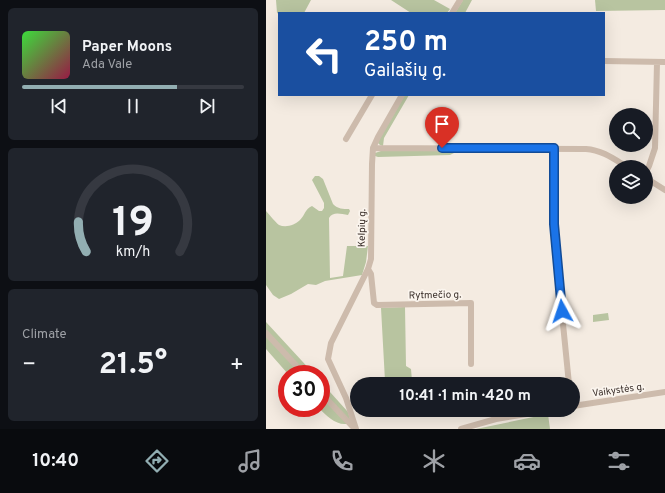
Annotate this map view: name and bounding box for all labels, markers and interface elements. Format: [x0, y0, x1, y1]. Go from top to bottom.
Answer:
text: 250 m [364, 25, 448, 61]
icon: left [298, 28, 350, 80]
text: Paper Moons [82, 38, 172, 57]
text: Ada Vale [82, 57, 132, 73]
text: Gailašių g. [364, 60, 446, 83]
icon: previous [48, 95, 70, 117]
icon: pause [122, 95, 144, 117]
icon: next [196, 95, 218, 117]
pin [425, 107, 459, 148]
map controls [609, 108, 653, 204]
button: search [609, 108, 653, 152]
icon: arrive [431, 113, 453, 135]
button: layers [609, 160, 653, 204]
text: 19 [112, 198, 154, 251]
street label: Kelpių g. [356, 209, 369, 247]
text: km/h [116, 243, 150, 261]
street label: Rytmečio g. [409, 289, 462, 302]
position arrow [541, 290, 583, 332]
text: Climate [22, 327, 67, 343]
text: 21.5° [99, 347, 167, 384]
text: − [22, 352, 36, 379]
text: + [230, 352, 244, 379]
speed limit sign: 30 [278, 365, 330, 417]
street label: Vaikystės g. [591, 380, 645, 401]
text: 10:41 · 1 min · 420 m [399, 387, 531, 406]
icon: directions [143, 447, 171, 475]
icon: music [236, 447, 264, 475]
icon: phone [328, 447, 356, 475]
icon: climate [420, 447, 448, 475]
icon: car [513, 447, 541, 475]
icon: filters [605, 447, 633, 475]
text: 10:40 [32, 450, 79, 473]

